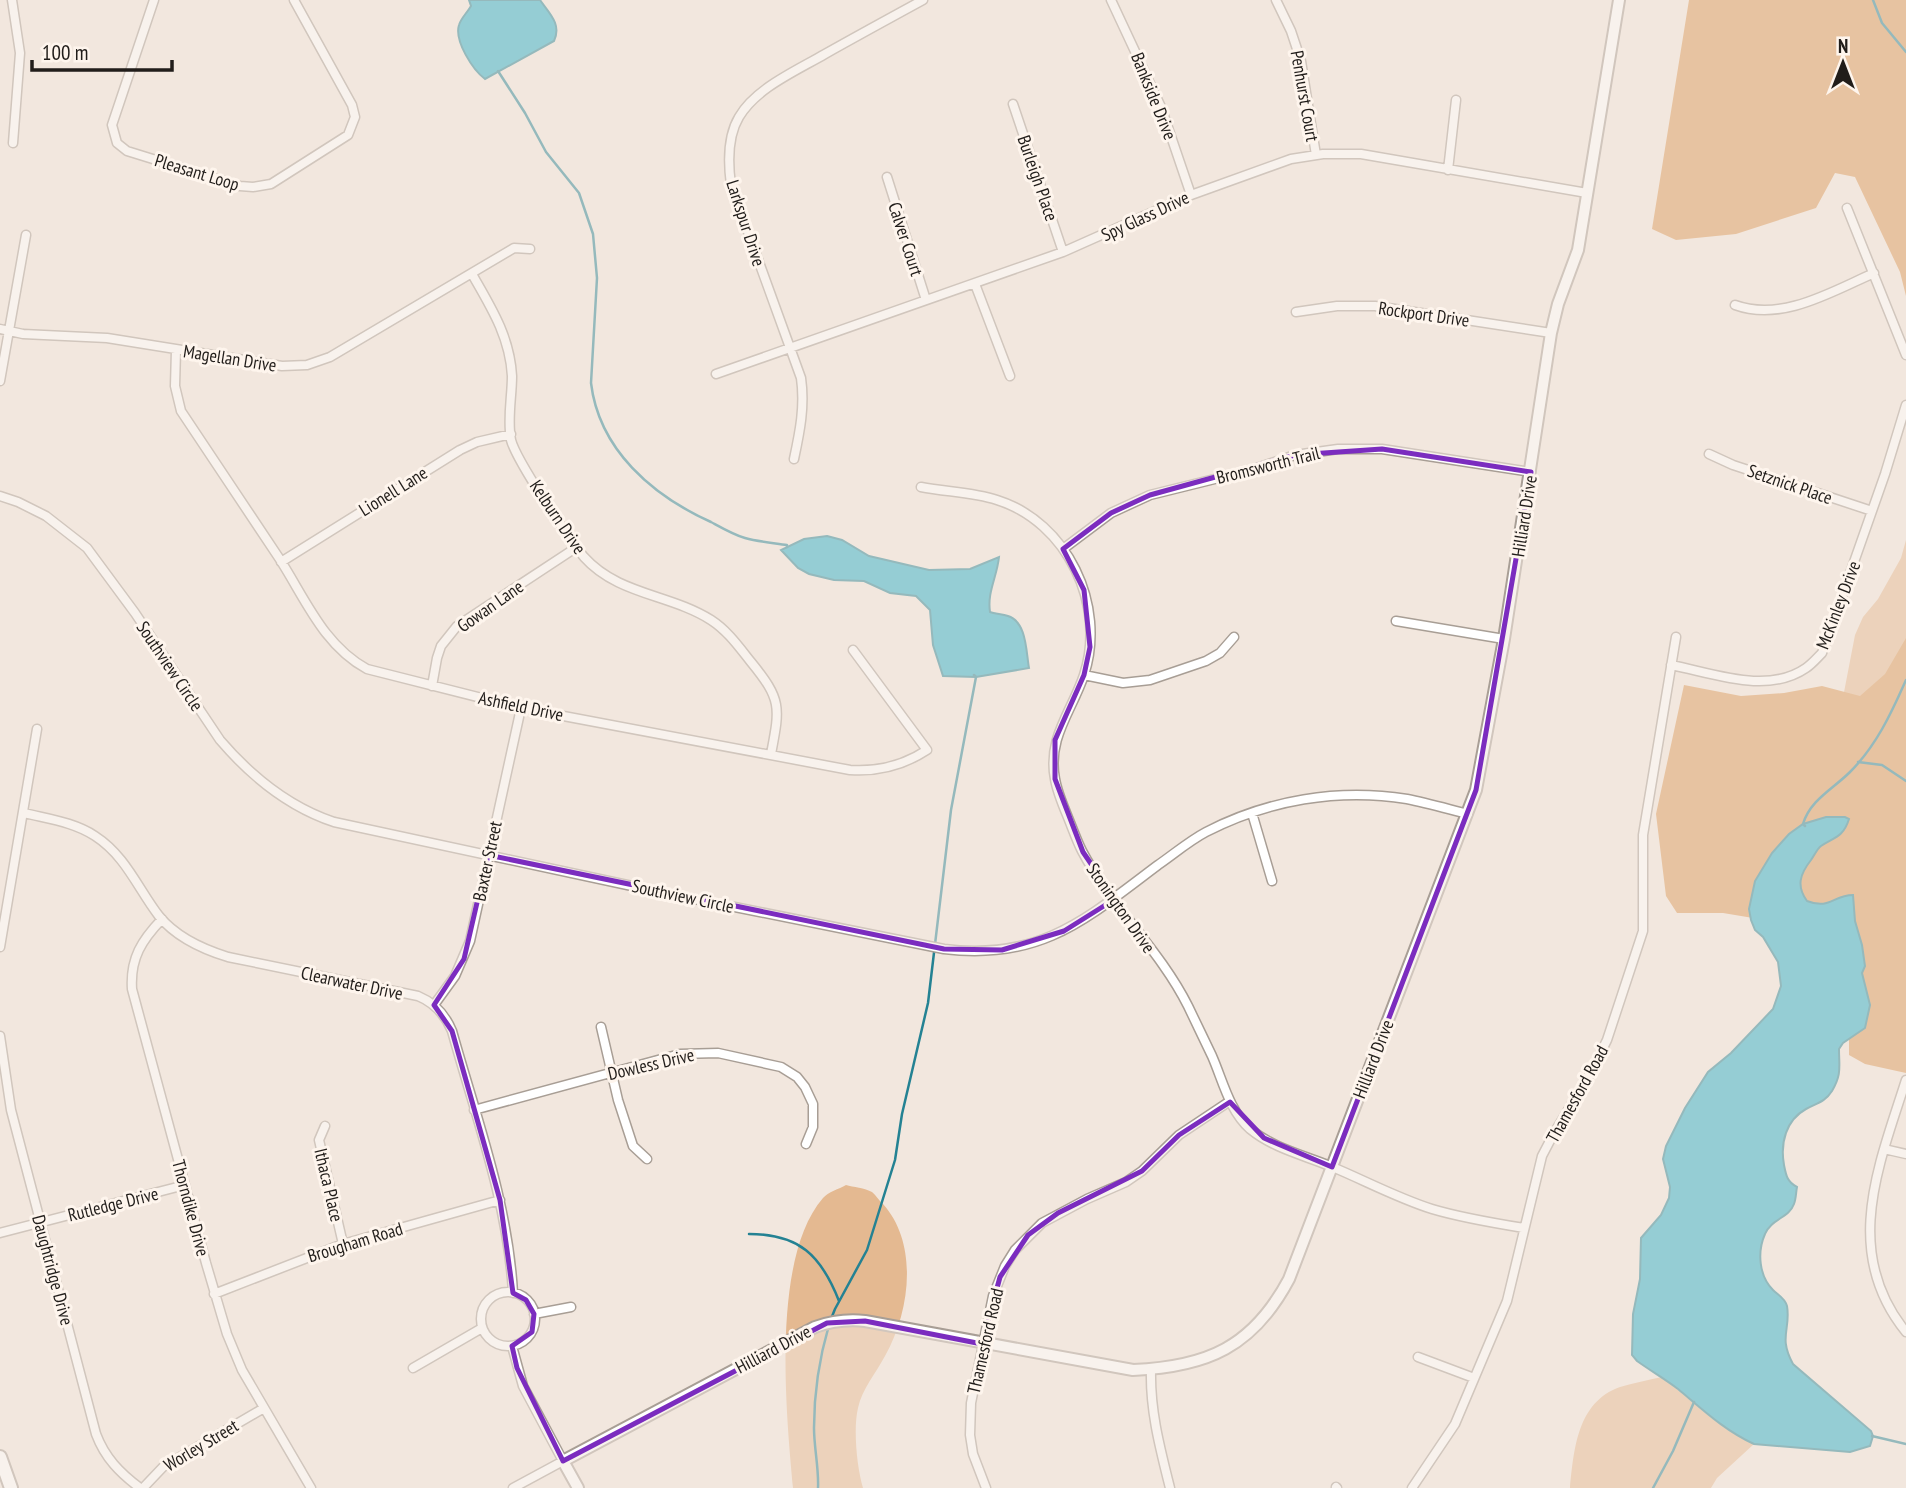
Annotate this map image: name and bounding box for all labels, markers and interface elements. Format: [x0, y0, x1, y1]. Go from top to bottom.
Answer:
scale bar [32, 28, 172, 72]
north arrow [1808, 28, 1878, 98]
text: N [1838, 34, 1848, 58]
text: 100 m [42, 39, 88, 66]
street label: Bankside Drive [1126, 49, 1182, 143]
street label: Penhurst Court [1286, 49, 1324, 143]
street label: Burleigh Place [1013, 132, 1063, 224]
street label: Pleasant Loop [152, 148, 242, 196]
street label: Larkspur Drive [721, 177, 771, 269]
street label: Spy Glass Drive [1097, 186, 1193, 246]
street label: Calver Court [883, 199, 929, 279]
street label: Rockport Drive [1377, 296, 1471, 332]
street label: Magellan Drive [182, 339, 278, 377]
street label: Bromsworth Trail [1214, 441, 1323, 489]
street label: Setznick Place [1745, 459, 1835, 509]
street label: Lionell Lane [354, 461, 432, 521]
street label: Hilliard Drive [1506, 474, 1542, 558]
street label: Kelburn Drive [525, 475, 591, 559]
street label: McKinley Drive [1811, 558, 1865, 652]
street label: Gowan Lane [452, 575, 528, 637]
street label: Southview Circle [132, 617, 208, 715]
street label: Ashfield Drive [476, 686, 566, 726]
street label: Baxter Street [467, 819, 507, 903]
street label: Stonington Drive [1082, 858, 1160, 958]
street label: Southview Circle [630, 874, 736, 918]
street label: Clearwater Drive [299, 961, 405, 1005]
street label: Hilliard Drive [1348, 1016, 1398, 1102]
street label: Thamesford Road [1541, 1041, 1613, 1147]
street label: Dowless Drive [606, 1043, 696, 1085]
street label: Ithaca Place [309, 1146, 349, 1224]
street label: Thorndike Drive [167, 1157, 215, 1259]
street label: Rutledge Drive [65, 1182, 161, 1226]
street label: Daughtridge Drive [27, 1212, 79, 1328]
street label: Brougham Road [305, 1217, 405, 1267]
street label: Thamesford Road [962, 1286, 1008, 1396]
street label: Hilliard Drive [731, 1320, 815, 1378]
street label: Worley Street [160, 1414, 242, 1476]

